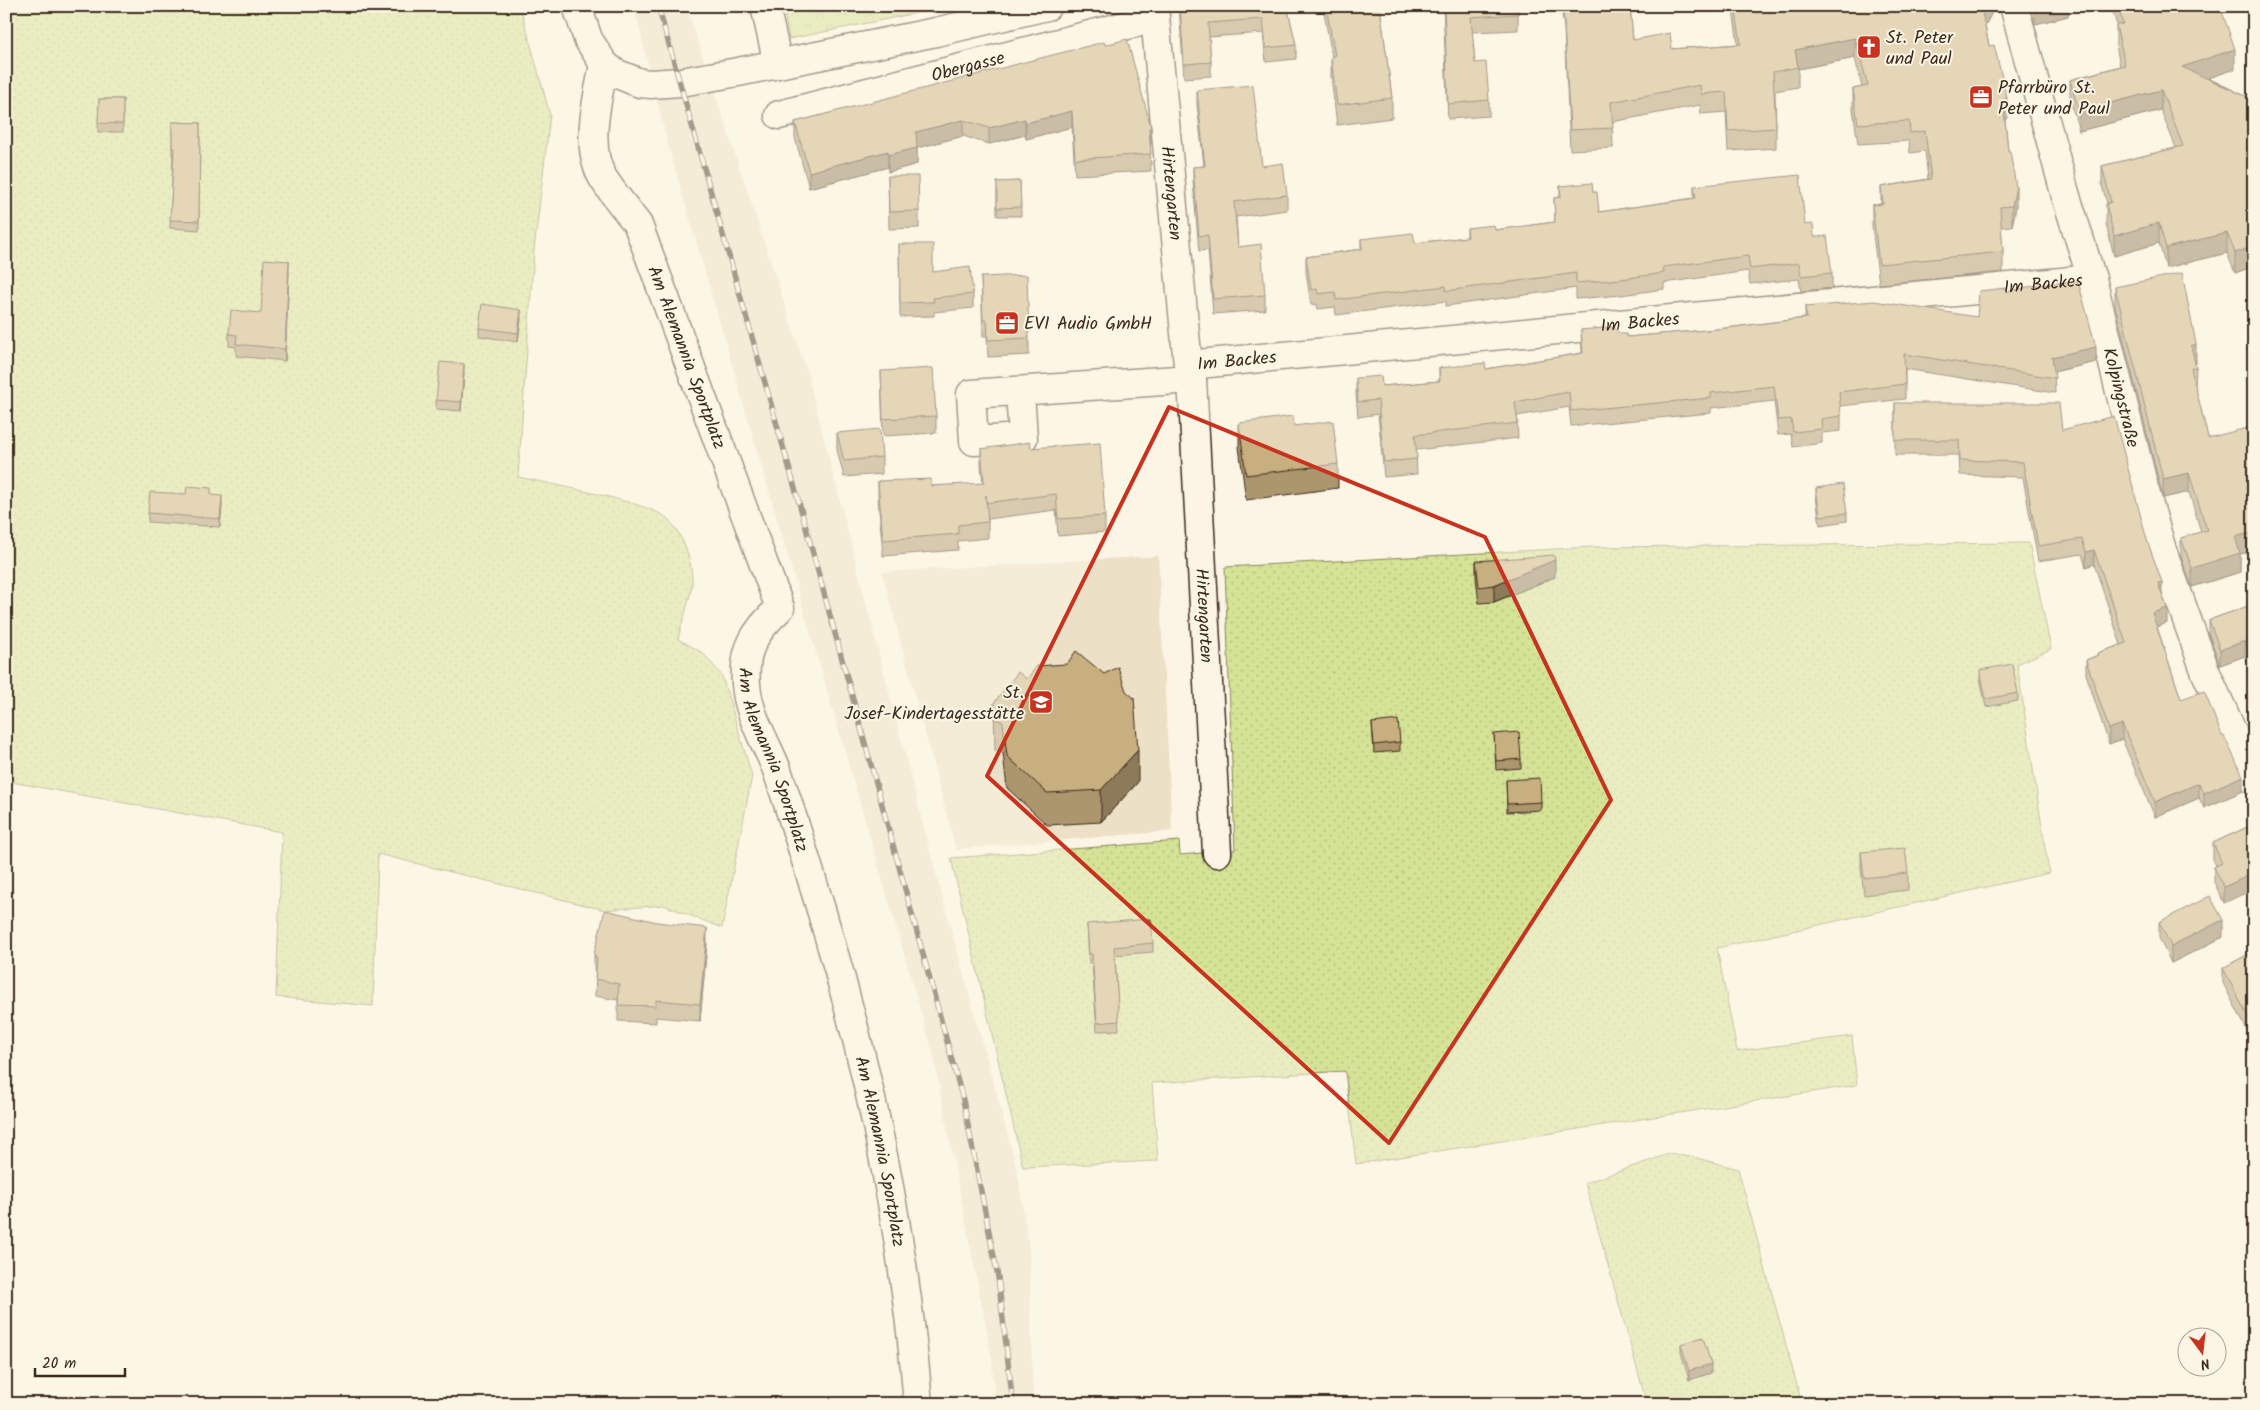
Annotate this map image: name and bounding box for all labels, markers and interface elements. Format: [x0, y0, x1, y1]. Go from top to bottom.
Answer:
place label: St. Peter und Paul [1886, 24, 1954, 74]
church icon: St. Peter und Paul [1856, 34, 1882, 60]
street label: Obergasse [928, 44, 1008, 91]
place label: Pfarrbüro St. Peter und Paul [1998, 74, 2110, 124]
office icon: Pfarrbüro St. Peter und Paul [1968, 84, 1994, 110]
street label: Hirtengarten [1151, 145, 1189, 242]
street label: Am Alemannia Sportplatz [638, 262, 733, 454]
street label: Im Backes [2002, 267, 2084, 303]
street label: Im Backes [1599, 305, 1681, 342]
office icon: EVI Audio GmbH [994, 310, 1020, 336]
place label: EVI Audio GmbH [1024, 310, 1152, 339]
street label: Im Backes [1196, 344, 1278, 380]
street label: Kolpingstraße [2094, 345, 2146, 451]
street label: Hirtengarten [1186, 568, 1220, 664]
street label: Am Alemannia Sportplatz [730, 667, 816, 856]
place label: St. Josef-Kindertagesstätte [844, 679, 1024, 729]
school or university icon: St. Josef-Kindertagesstätte [1028, 689, 1054, 715]
street label: Am Alemannia Sportplatz [846, 1053, 912, 1249]
north arrow [2178, 1328, 2228, 1378]
scale bar [35, 1345, 125, 1377]
text: 20 m [42, 1352, 76, 1376]
text: N [2198, 1352, 2212, 1375]

